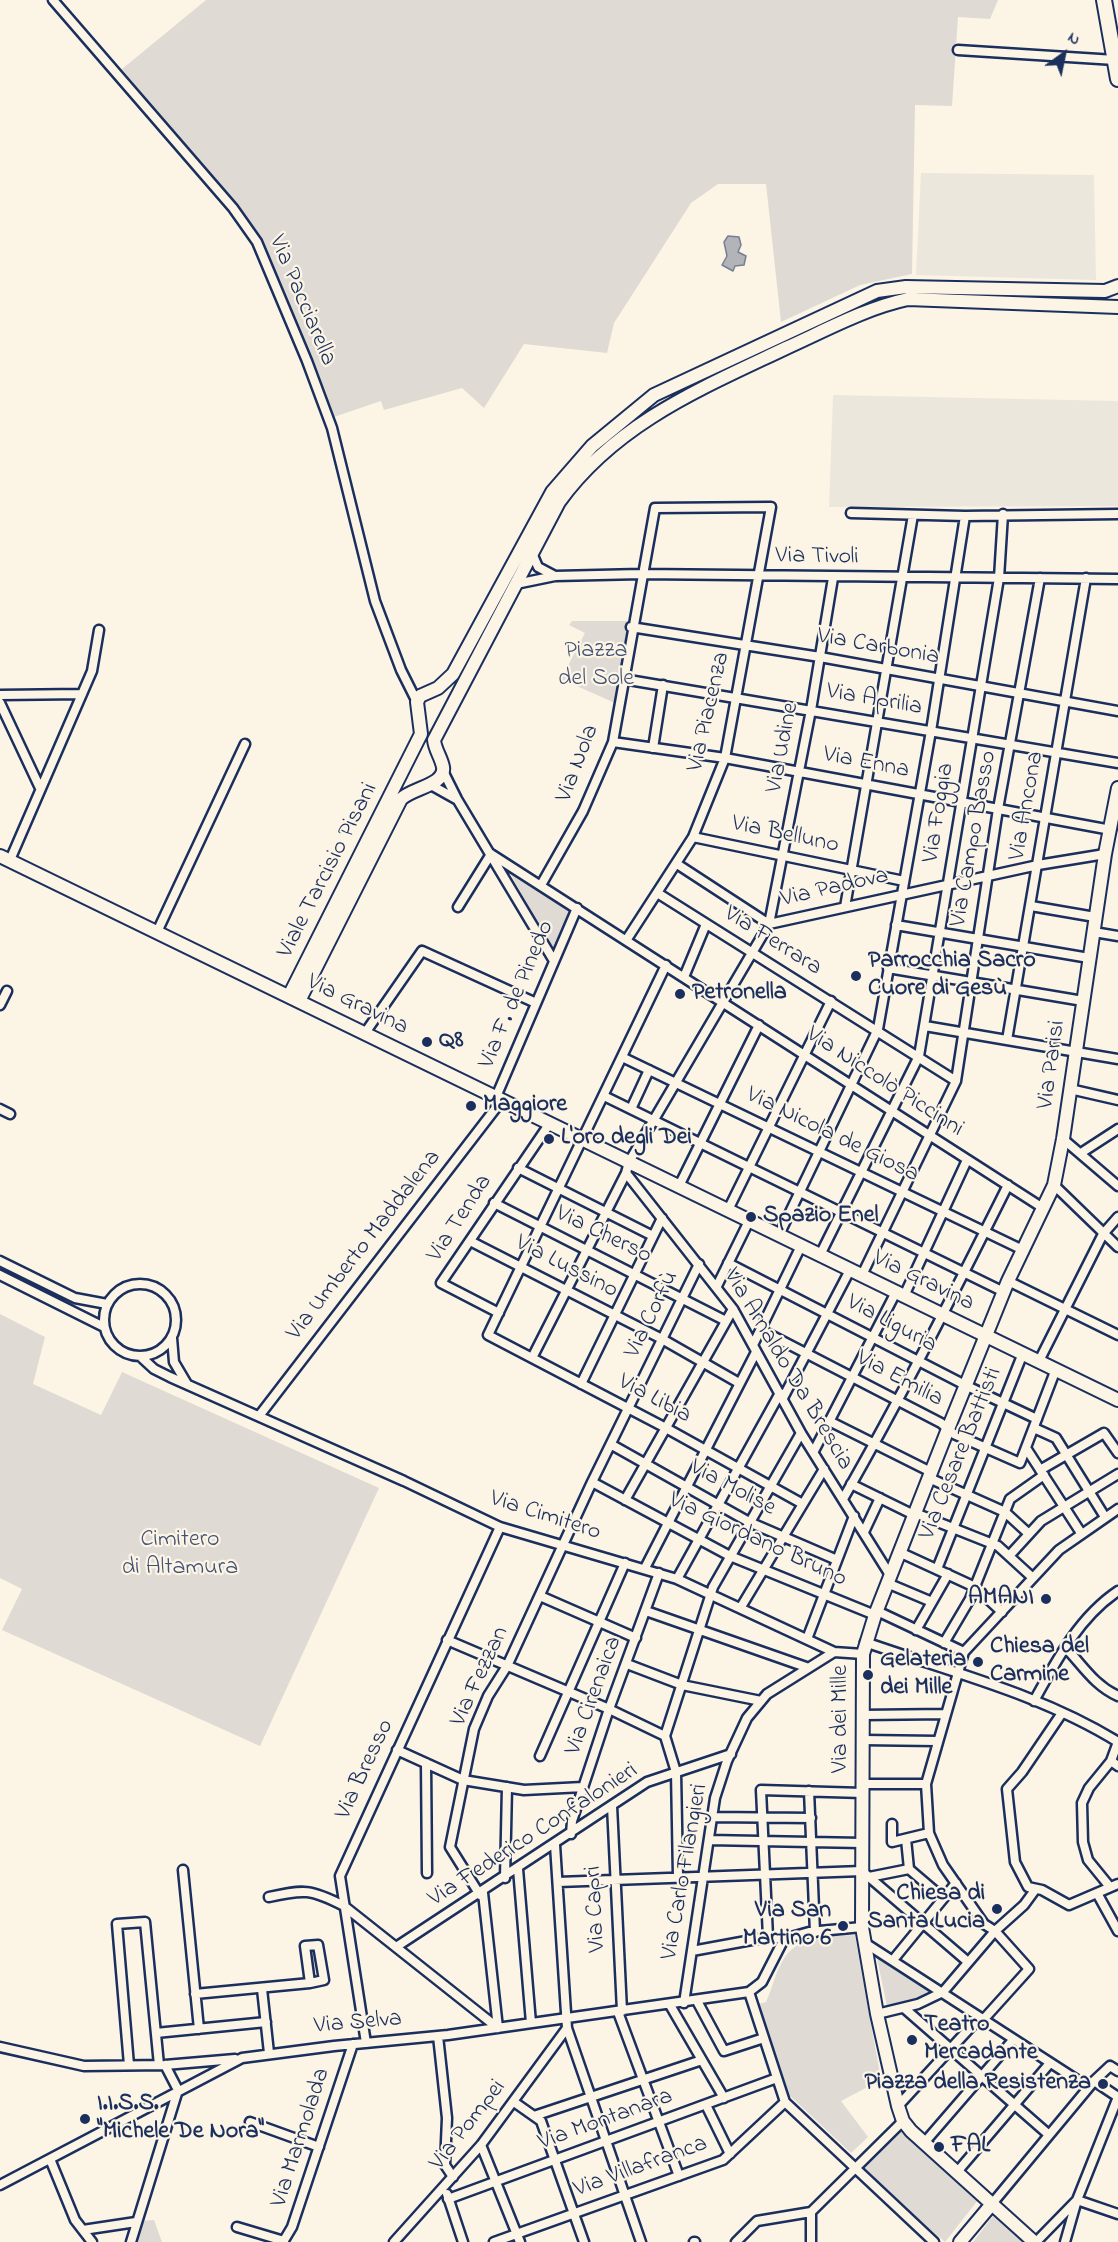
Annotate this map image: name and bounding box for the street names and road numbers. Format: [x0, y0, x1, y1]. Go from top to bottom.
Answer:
street label: Via Pacciarella [261, 231, 341, 371]
street label: Via Tivoli [775, 543, 859, 573]
street label: Via Carbonia [815, 623, 941, 673]
street label: Via Piacenza [682, 649, 738, 775]
street label: Via Aprilia [824, 678, 924, 724]
street label: Via Udine [761, 700, 807, 796]
street label: Via Nola [551, 721, 607, 807]
street label: Via Enna [821, 742, 911, 786]
street label: Via Campo Basso [945, 749, 1005, 929]
street label: Via Ancona [1004, 749, 1052, 863]
street label: Via Foggia [918, 761, 962, 865]
street label: Viale Tarcisio Pisani [272, 779, 386, 963]
street label: Via Belluno [729, 811, 841, 861]
street label: Via Padova [778, 863, 892, 915]
street label: Via Ferrara [718, 901, 826, 983]
street label: Via F. de Pinedo [474, 917, 562, 1073]
street label: Via Gravina [301, 969, 413, 1043]
street label: Via Parisi [1033, 1019, 1073, 1111]
street label: Via Niccolò Piccinni [800, 1021, 968, 1145]
street label: Via Nicola de Giosa [741, 1082, 923, 1190]
street label: Via Umberto Maddalena [282, 1145, 448, 1347]
street label: Via Tenda [422, 1170, 500, 1268]
street label: Via Cherso [550, 1200, 656, 1272]
street label: Via Lussino [510, 1230, 622, 1306]
street label: Via Gravina [867, 1245, 979, 1319]
street label: Via Arnaldo Da Brescia [715, 1264, 859, 1476]
street label: Via Corfù [620, 1267, 686, 1363]
street label: Via Liguria [841, 1289, 941, 1361]
street label: Via Emilia [850, 1345, 948, 1415]
street label: Via Cesare Battisti [914, 1364, 1010, 1544]
street label: Via Libia [612, 1369, 696, 1431]
street label: Via Molise [684, 1454, 780, 1524]
street label: Via Cimitero [486, 1486, 604, 1548]
street label: Via Giordano Bruno [663, 1487, 851, 1595]
street label: Via Fezzan [445, 1622, 517, 1732]
street label: Via Cirenaica [560, 1633, 630, 1759]
street label: Via dei Mille [828, 1665, 856, 1773]
street label: Via Bresso [330, 1715, 402, 1825]
street label: Via Federico Confalonieri [424, 1757, 644, 1915]
street label: Via Carlo Filangieri [656, 1782, 716, 1962]
street label: Via Capri [580, 1865, 614, 1953]
street label: Via Selva [313, 2006, 403, 2042]
street label: Via Marmolada [266, 2065, 338, 2211]
street label: Via Pompei [425, 2075, 513, 2177]
street label: Via Montanara [535, 2083, 677, 2159]
street label: Via Villafranca [570, 2131, 712, 2205]

